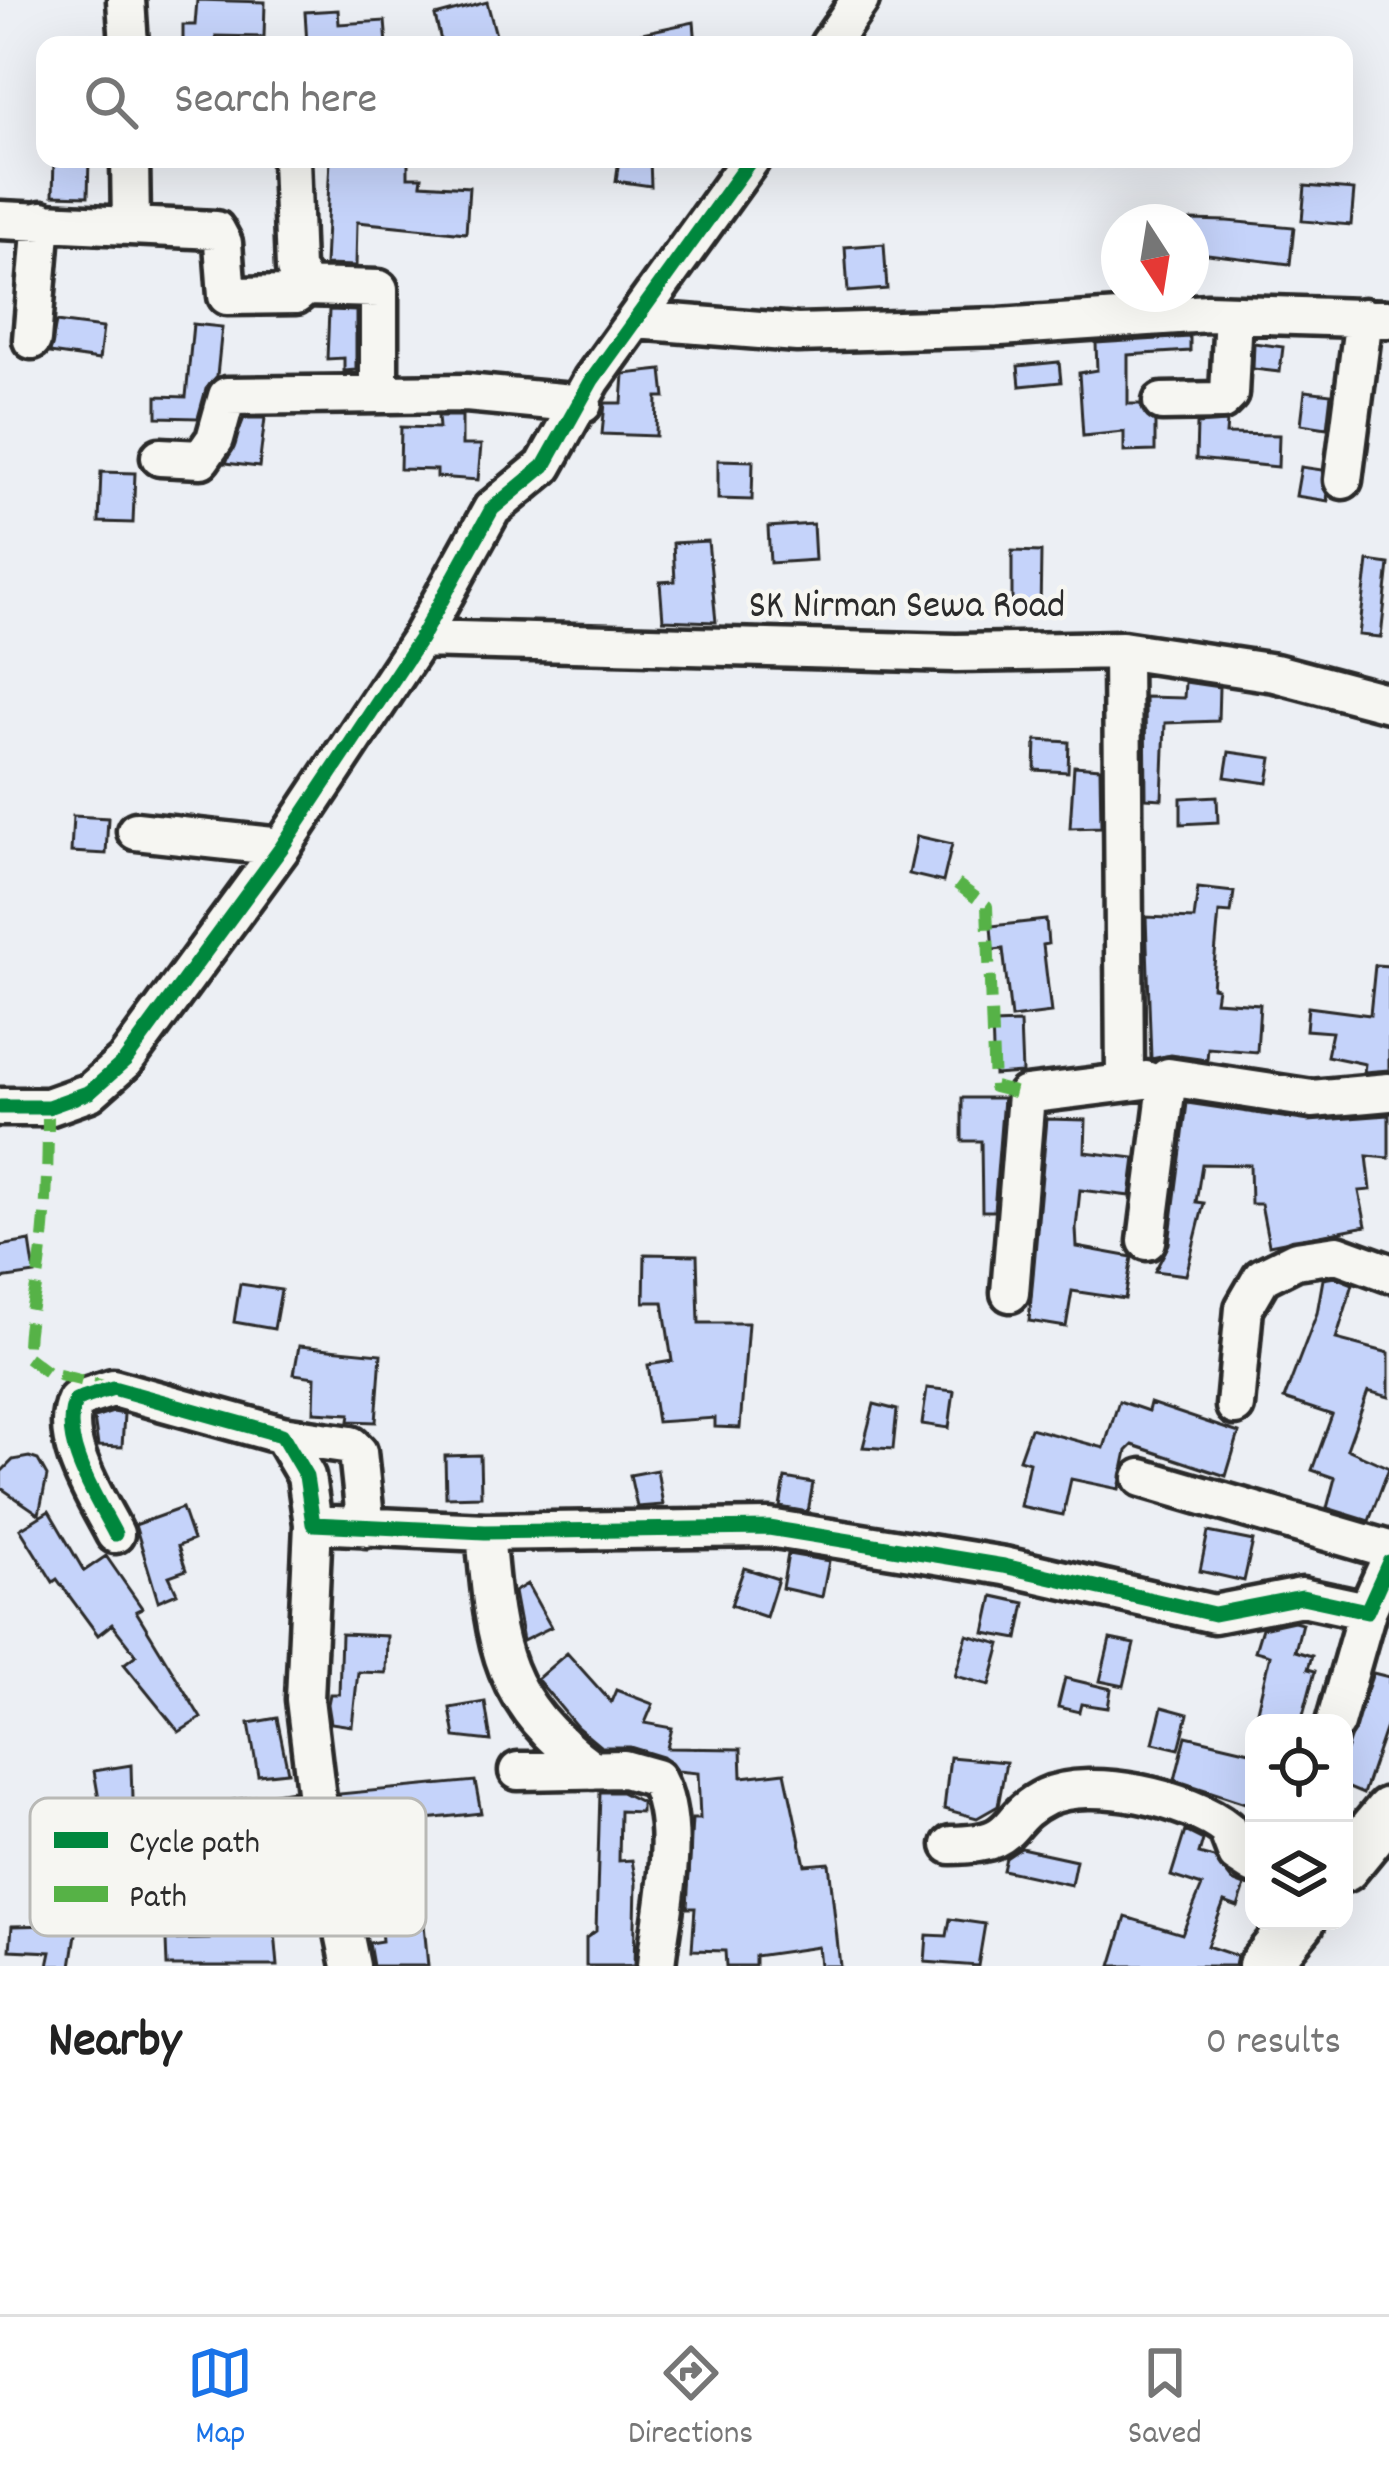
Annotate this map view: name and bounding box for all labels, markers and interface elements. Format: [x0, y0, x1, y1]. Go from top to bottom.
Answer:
search box [36, 36, 1353, 168]
icon: search [78, 69, 144, 135]
text: Search here [174, 70, 377, 134]
north arrow [1101, 204, 1209, 312]
street label: SK Nirman Sewa Road [749, 581, 1065, 636]
map controls [1245, 1714, 1353, 1930]
button: locate [1245, 1714, 1353, 1822]
legend [30, 1798, 426, 1936]
text: Cycle path [129, 1822, 260, 1869]
button: layers [1245, 1822, 1353, 1930]
text: Path [129, 1876, 187, 1923]
text: Nearby [48, 2008, 181, 2080]
text: 0 results [1206, 2017, 1341, 2072]
tab: Map [187, 2340, 253, 2459]
tab: Directions [628, 2340, 753, 2459]
tab: Saved [1128, 2340, 1202, 2459]

